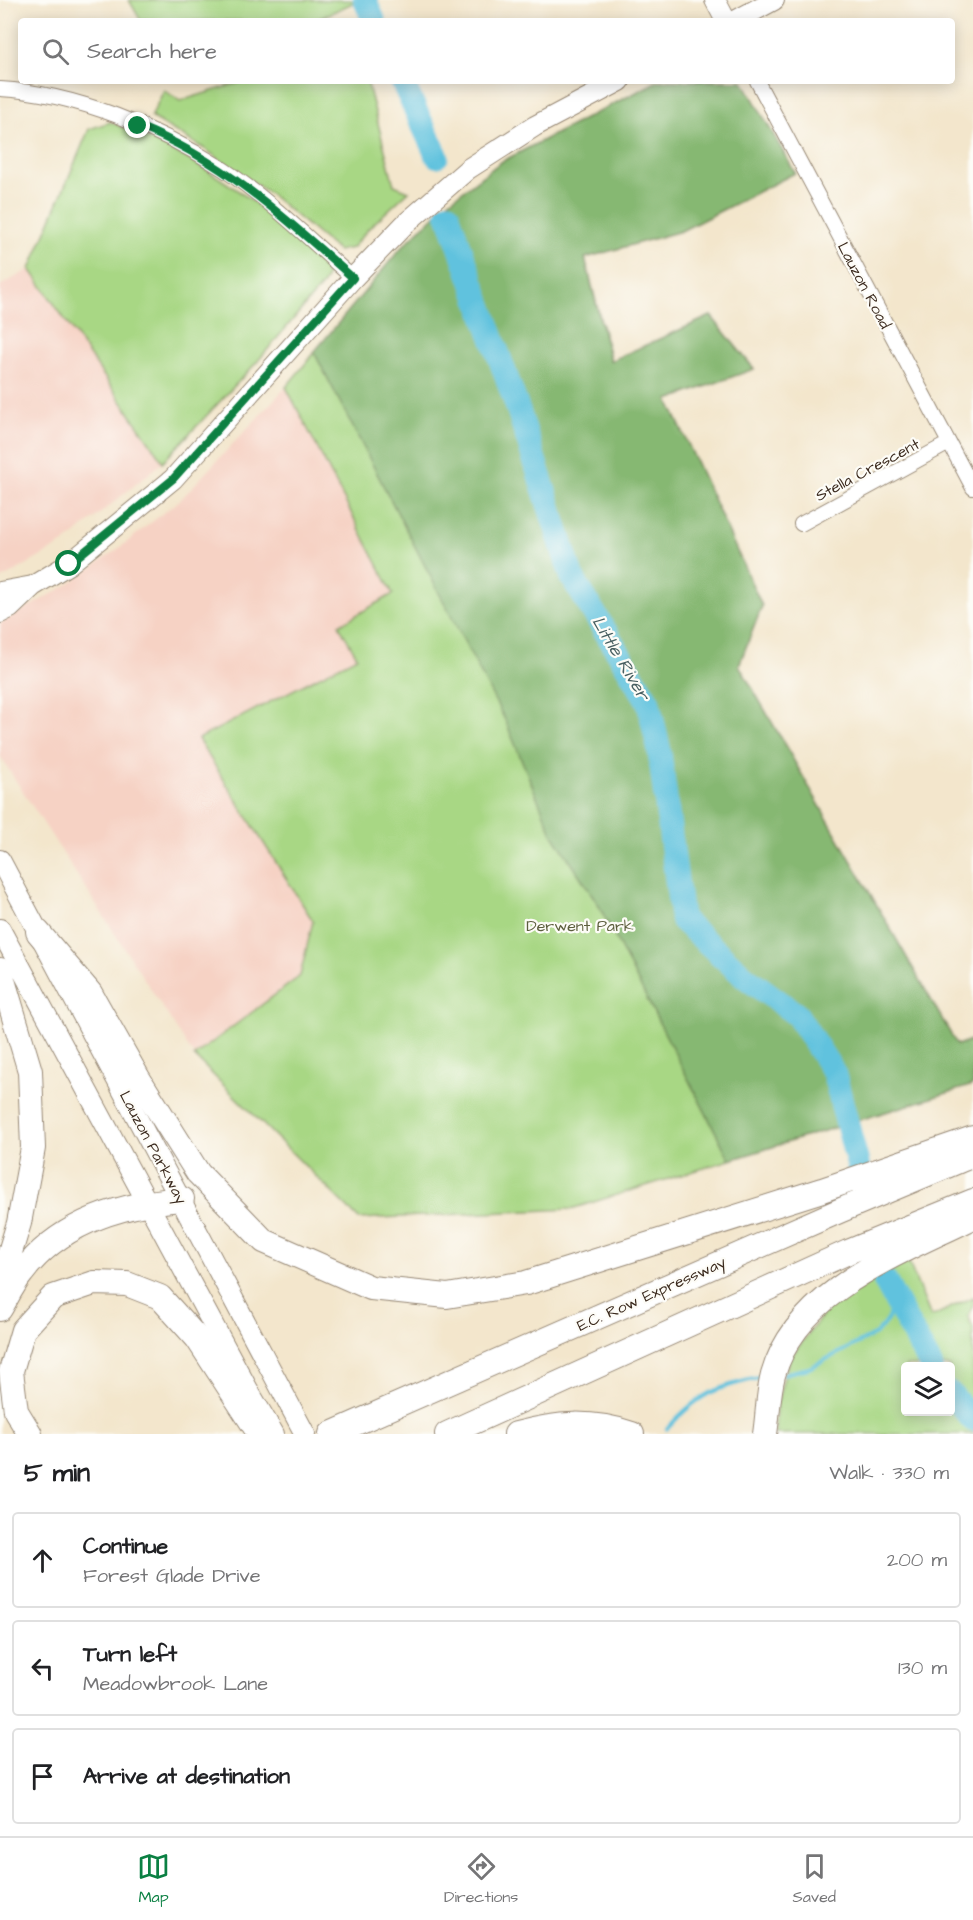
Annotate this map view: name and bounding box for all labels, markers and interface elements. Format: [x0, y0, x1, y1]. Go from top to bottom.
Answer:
search box [18, 18, 955, 84]
icon: search [39, 35, 72, 68]
text: Search here [87, 36, 217, 67]
route end [124, 112, 150, 138]
street label: Lauzon Road [832, 238, 896, 333]
street label: Stella Crescent [812, 433, 924, 507]
route start [55, 550, 81, 576]
water label: Little River [586, 611, 657, 707]
park label: Derwent Park [526, 915, 634, 937]
street label: Lauzon Parkway [113, 1087, 192, 1209]
street label: E.C. Row Expressway [573, 1251, 730, 1338]
map controls [901, 1362, 955, 1416]
button: layers [901, 1362, 955, 1416]
text: 5 min [24, 1455, 90, 1491]
text: Walk · 330 m [829, 1459, 949, 1487]
text: Continue [83, 1531, 168, 1562]
icon: ahead [26, 1544, 59, 1577]
text: 200 m [887, 1546, 947, 1574]
text: Forest Glade Drive [83, 1562, 261, 1590]
text: Turn left [83, 1639, 177, 1670]
icon: left [26, 1652, 59, 1685]
text: 130 m [898, 1654, 947, 1682]
text: Meadowbrook Lane [83, 1670, 268, 1698]
icon: arrive [26, 1760, 59, 1793]
text: Arrive at destination [83, 1761, 290, 1792]
tab: Map [137, 1850, 170, 1908]
tab: Directions [444, 1850, 518, 1908]
tab: Saved [792, 1850, 836, 1908]

